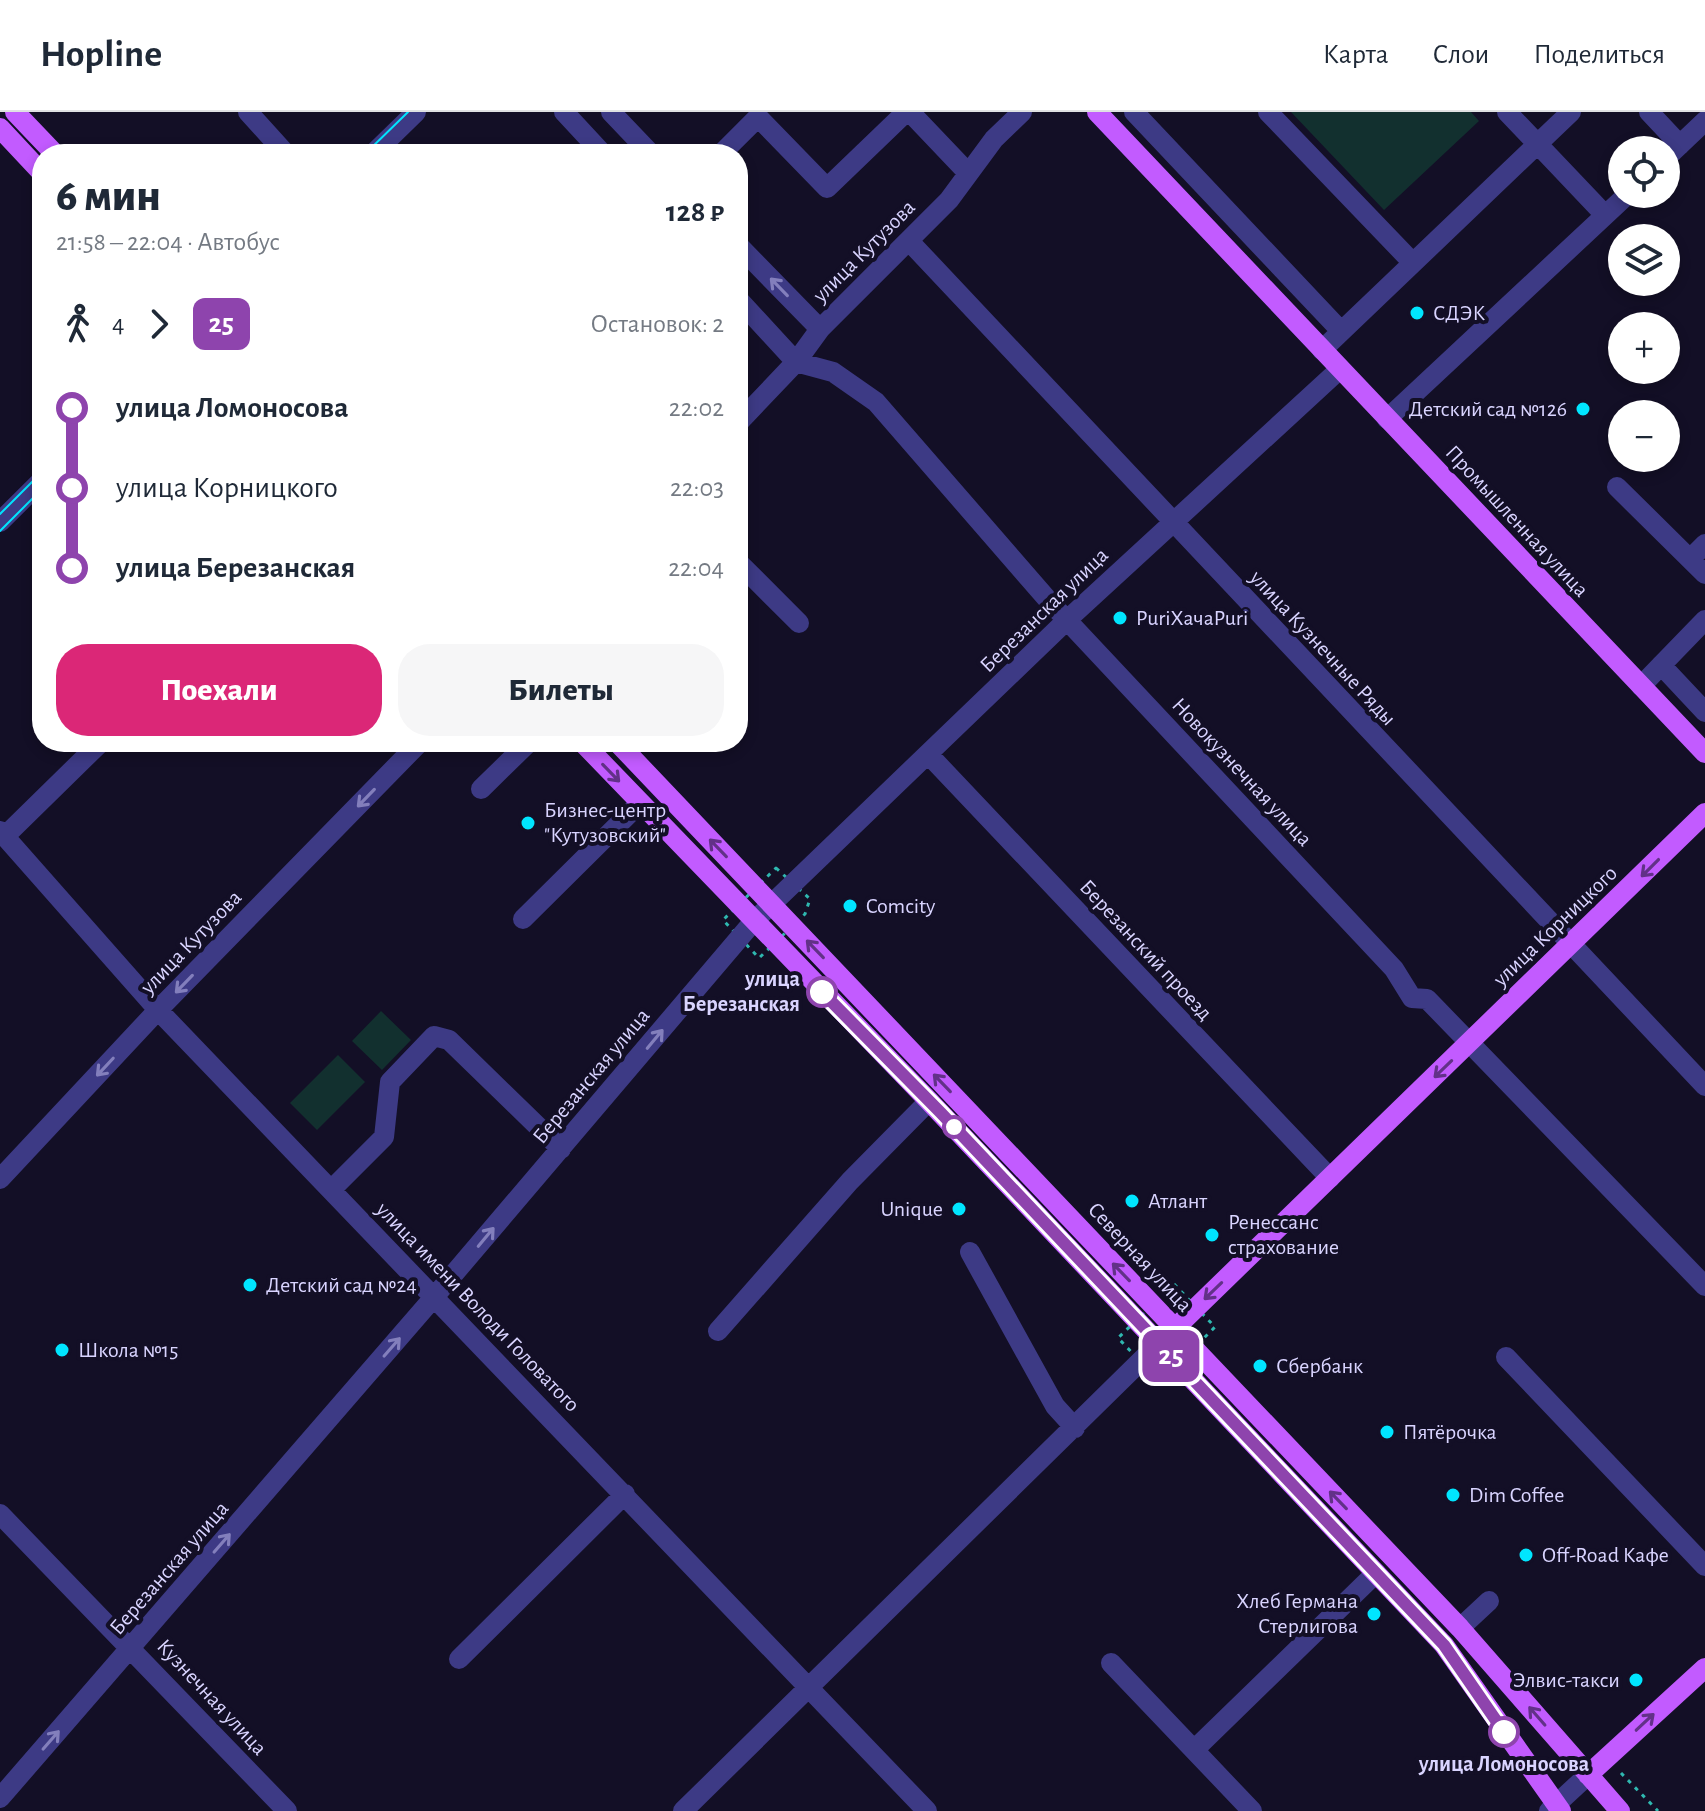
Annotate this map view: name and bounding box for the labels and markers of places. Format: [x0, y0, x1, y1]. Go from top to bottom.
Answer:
place label: СДЭК [1433, 302, 1485, 324]
marker: СДЭК [1408, 304, 1426, 322]
place label: Детский сад №126 [1409, 398, 1567, 420]
marker: Детский сад №126 [1574, 400, 1592, 418]
place label: PuriХачаPuri [1136, 607, 1248, 629]
marker: PuriХачаPuri [1111, 609, 1129, 627]
place label: Бизнес-центр "Кутузовский" [544, 799, 666, 846]
marker: Бизнес-центр "Кутузовский" [519, 814, 537, 832]
place label: Comcity [866, 895, 936, 917]
marker: Comcity [841, 897, 859, 915]
place label: улица Березанская [683, 968, 800, 1015]
marker: улица Березанская [807, 977, 837, 1007]
unlabelled marker [943, 1116, 965, 1138]
place label: Атлант [1148, 1190, 1208, 1212]
marker: Атлант [1123, 1192, 1141, 1210]
place label: Unique [880, 1198, 943, 1220]
marker: Unique [950, 1200, 968, 1218]
place label: Ренессанс страхование [1228, 1211, 1339, 1258]
marker: Ренессанс страхование [1203, 1226, 1221, 1244]
place label: Детский сад №24 [266, 1274, 417, 1296]
marker: Детский сад №24 [241, 1276, 259, 1294]
place label: Школа №15 [78, 1339, 178, 1361]
marker: Школа №15 [53, 1341, 71, 1359]
place label: Сбербанк [1276, 1355, 1363, 1377]
marker: Сбербанк [1251, 1357, 1269, 1375]
place label: Пятёрочка [1403, 1421, 1497, 1443]
marker: Пятёрочка [1378, 1423, 1396, 1441]
place label: Dim Coffee [1469, 1484, 1564, 1506]
marker: Dim Coffee [1444, 1486, 1462, 1504]
place label: Off-Road Кафе [1542, 1544, 1669, 1566]
marker: Off-Road Кафе [1517, 1546, 1535, 1564]
place label: Хлеб Германа Стерлигова [1236, 1590, 1358, 1637]
marker: Хлеб Германа Стерлигова [1365, 1605, 1383, 1623]
place label: Элвис-такси [1513, 1669, 1620, 1691]
marker: Элвис-такси [1627, 1671, 1645, 1689]
marker: улица Ломоносова [1489, 1717, 1519, 1747]
place label: улица Ломоносова [1418, 1753, 1589, 1776]

